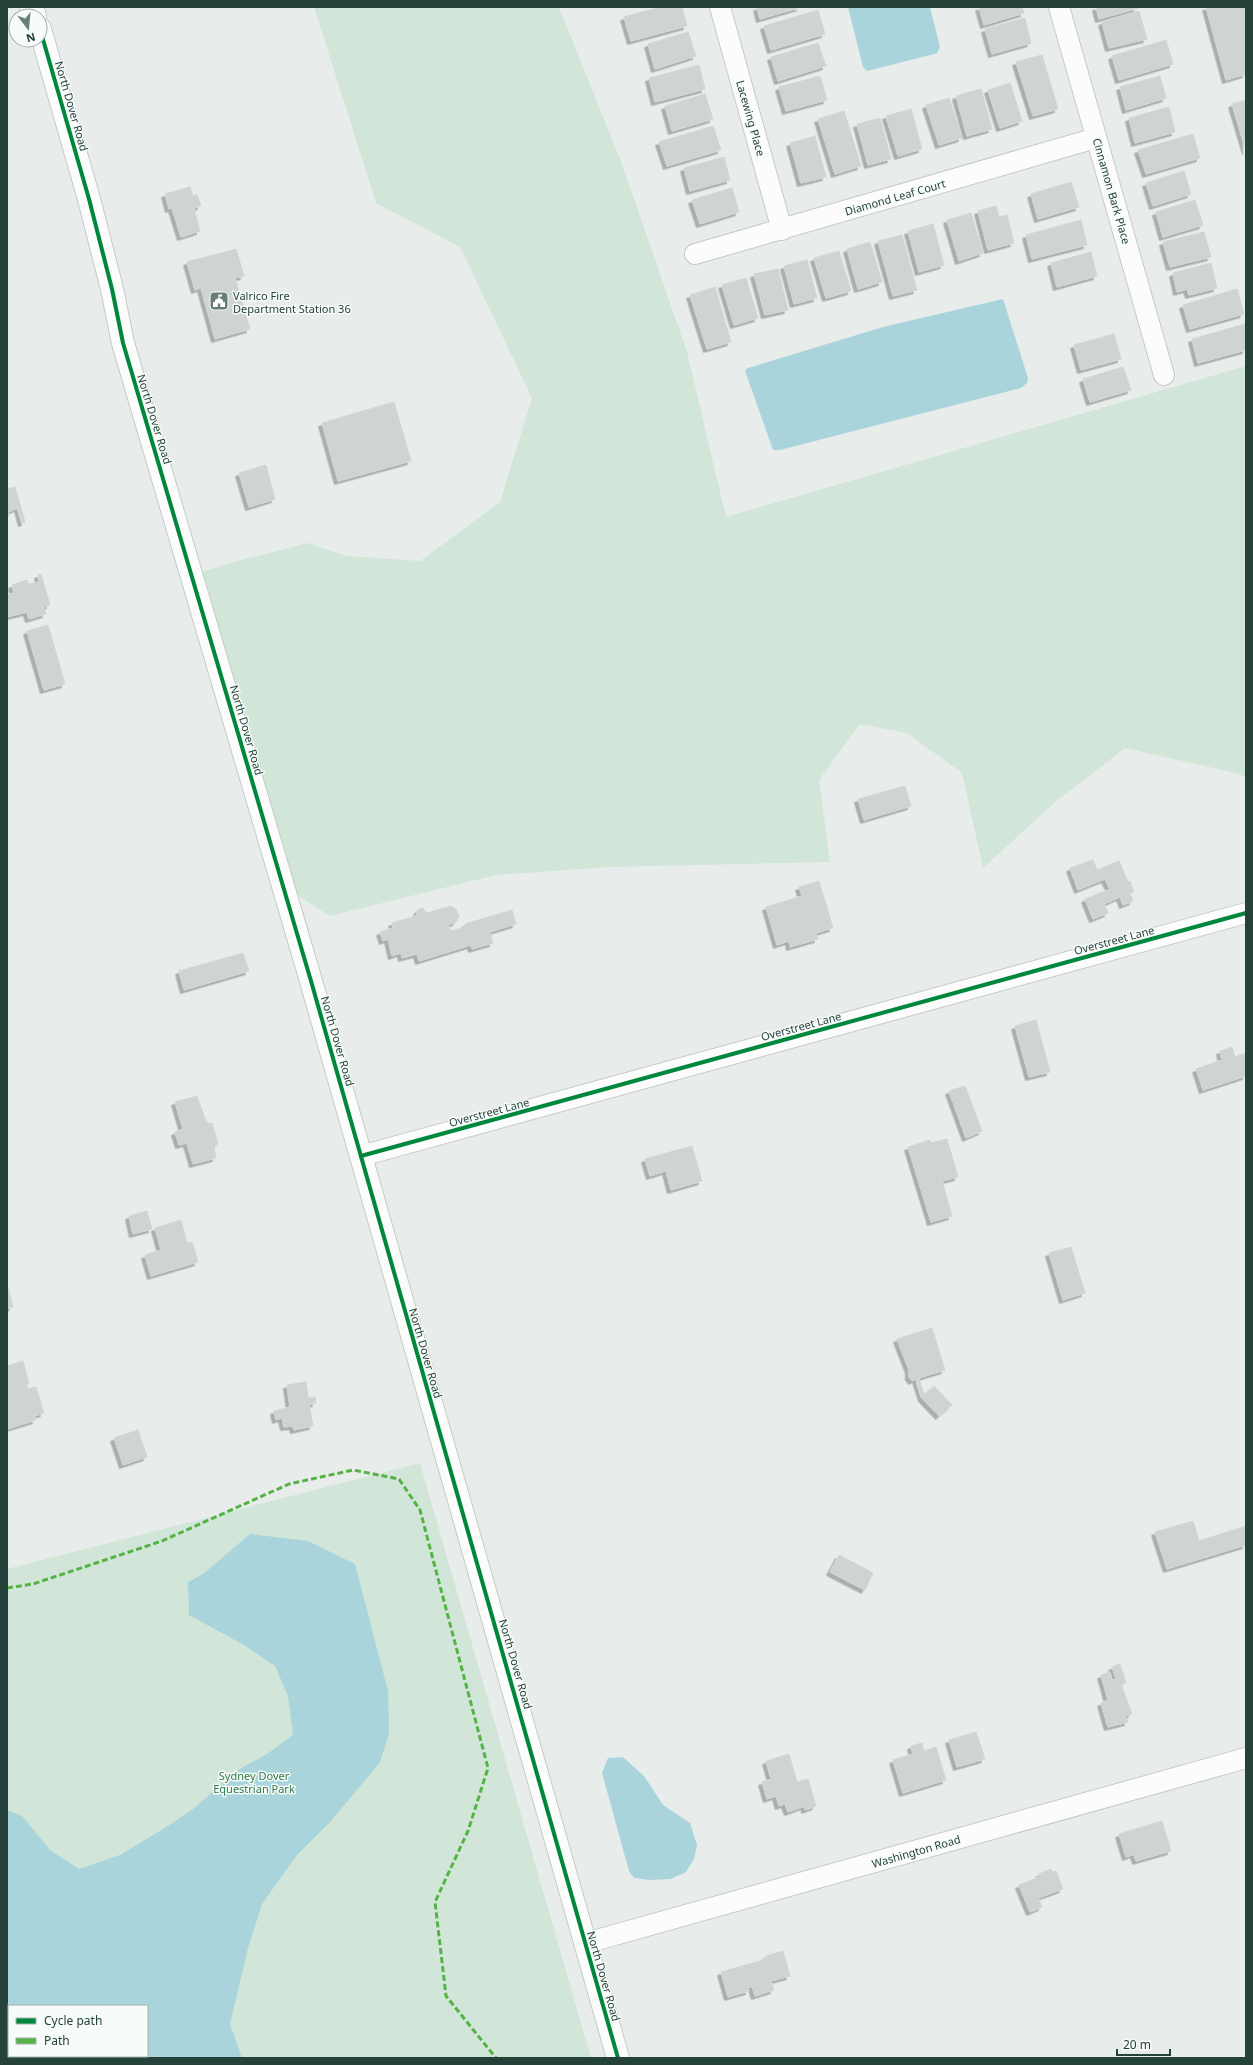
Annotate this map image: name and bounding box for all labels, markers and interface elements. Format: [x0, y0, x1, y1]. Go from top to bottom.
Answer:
north arrow [8, 8, 48, 48]
text: N [25, 30, 37, 47]
street label: North Dover Road [52, 59, 92, 153]
street label: Lacewing Place [733, 78, 769, 158]
street label: Cinnamon Bark Place [1090, 136, 1134, 246]
street label: Diamond Leaf Court [843, 175, 947, 219]
place label: Valrico Fire Department Station 36 [233, 288, 351, 316]
public building icon: Valrico Fire Department Station 36 [208, 290, 230, 312]
street label: North Dover Road [134, 372, 176, 466]
street label: North Dover Road [227, 683, 267, 777]
street label: Overstreet Lane [1072, 922, 1156, 958]
street label: North Dover Road [318, 994, 358, 1088]
street label: Overstreet Lane [759, 1008, 843, 1044]
street label: Overstreet Lane [447, 1094, 531, 1130]
street label: North Dover Road [406, 1306, 446, 1400]
street label: North Dover Road [496, 1617, 536, 1711]
park label: Sydney Dover Equestrian Park [213, 1768, 295, 1796]
street label: Washington Road [870, 1831, 962, 1871]
street label: North Dover Road [584, 1929, 624, 2023]
legend [8, 2005, 148, 2057]
text: Cycle path [44, 2012, 102, 2029]
scale bar [1117, 2031, 1170, 2057]
text: Path [44, 2032, 70, 2049]
text: 20 m [1123, 2036, 1151, 2053]

